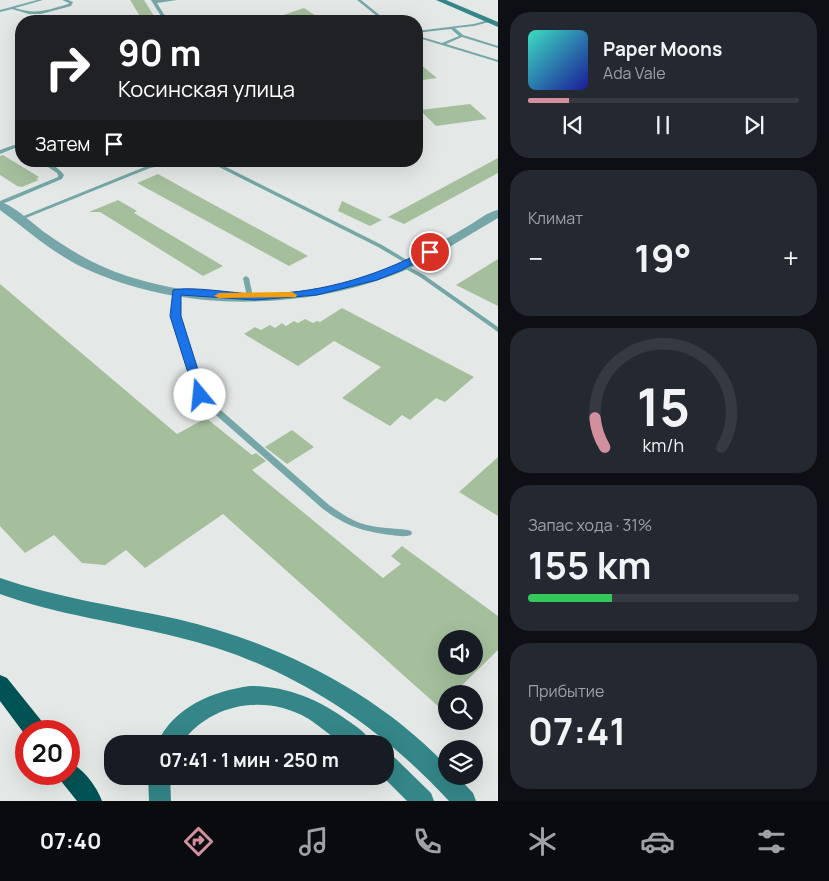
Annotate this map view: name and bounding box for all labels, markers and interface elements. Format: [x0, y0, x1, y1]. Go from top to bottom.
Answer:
text: 90 m [118, 29, 201, 77]
icon: right [35, 35, 100, 100]
text: Paper Moons [603, 36, 722, 62]
text: Ada Vale [603, 62, 666, 84]
text: Косинская улица [118, 74, 295, 104]
icon: previous [559, 111, 587, 139]
icon: pause [649, 111, 677, 139]
icon: next [740, 111, 768, 139]
icon: arrive [100, 130, 128, 158]
text: Затем [35, 131, 90, 157]
text: Климат [528, 207, 583, 229]
pin [409, 231, 451, 273]
text: 19° [634, 231, 692, 283]
icon: arrive [416, 238, 444, 266]
text: − [528, 239, 543, 277]
text: + [783, 239, 799, 277]
position arrow [173, 368, 225, 420]
text: 15 [637, 371, 690, 442]
text: km/h [643, 433, 684, 457]
text: Запас хода · 31% [528, 514, 652, 536]
text: 155 km [528, 538, 651, 590]
map controls [438, 630, 483, 785]
button: sound [438, 630, 483, 675]
text: Прибытие [528, 680, 604, 702]
button: search [438, 685, 483, 730]
text: 07:41 [528, 704, 626, 756]
speed limit sign: 20 [15, 720, 80, 785]
button: layers [438, 740, 483, 785]
text: 07:41 · 1 мин · 250 m [159, 747, 339, 773]
icon: directions [181, 824, 216, 859]
icon: music [296, 824, 331, 859]
icon: phone [410, 824, 445, 859]
icon: climate [525, 824, 560, 859]
icon: car [640, 824, 675, 859]
icon: filters [754, 824, 789, 859]
text: 07:40 [40, 826, 101, 856]

